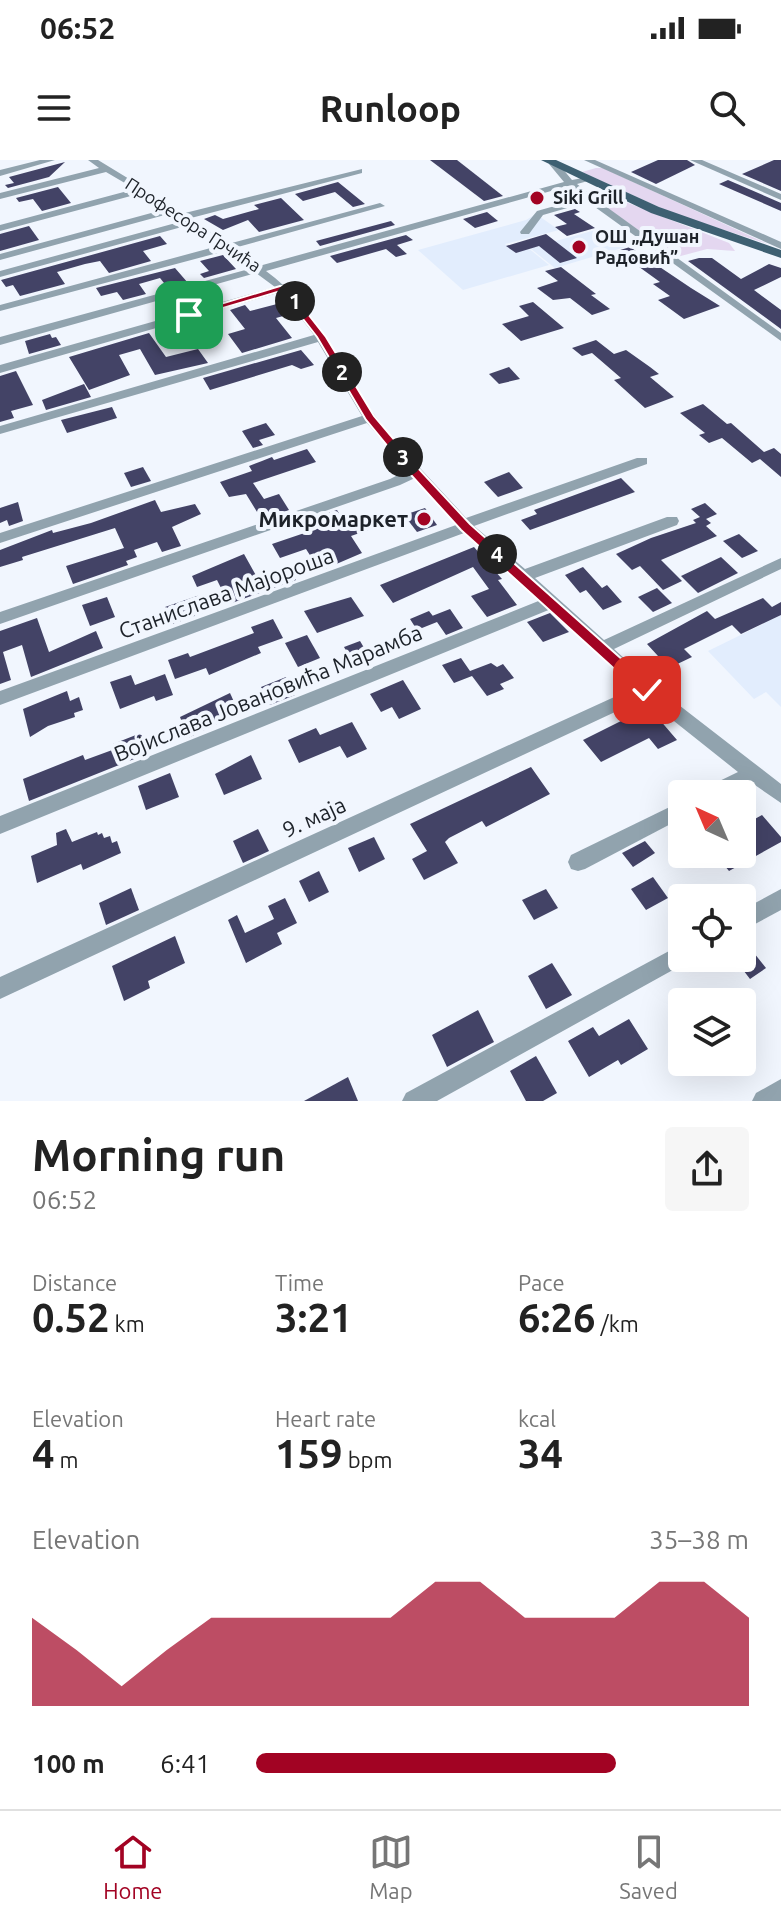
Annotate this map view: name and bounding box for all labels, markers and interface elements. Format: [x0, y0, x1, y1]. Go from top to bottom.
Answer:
text: 06:52 [40, 11, 115, 45]
icon: menu [32, 86, 76, 130]
icon: search [705, 86, 749, 130]
text: Runloop [320, 88, 461, 129]
street label: Професора Грчића [122, 173, 265, 275]
place label: Siki Grill [553, 187, 624, 207]
marker: Siki Grill [528, 189, 546, 207]
place label: ОШ „Душан Радовић” [595, 226, 700, 267]
marker: ОШ „Душан Радовић” [570, 238, 588, 256]
pin [155, 281, 223, 349]
pin: 1 [275, 281, 315, 321]
text: 1 [289, 288, 301, 313]
icon: arrive [167, 293, 211, 337]
pin: 2 [322, 352, 362, 392]
text: 2 [336, 359, 348, 384]
pin: 3 [383, 437, 423, 477]
text: 3 [397, 444, 409, 469]
place label: Микромаркет [258, 506, 408, 531]
marker: Микромаркет [415, 510, 433, 528]
pin: 4 [477, 534, 517, 574]
text: 4 [491, 541, 503, 566]
street label: Станислава Мајороша [115, 542, 337, 643]
street label: Војислава Јовановића Марамба [110, 619, 426, 766]
pin [613, 656, 681, 724]
icon: check [625, 668, 669, 712]
north arrow [668, 780, 756, 868]
map controls [668, 780, 756, 1076]
street label: 9. маја [278, 791, 349, 842]
button: locate [668, 884, 756, 972]
button: layers [668, 988, 756, 1076]
button: share [665, 1127, 749, 1211]
text: Morning run [32, 1130, 285, 1179]
text: 06:52 [32, 1185, 97, 1214]
text: Distance [32, 1270, 117, 1295]
text: Time [275, 1270, 324, 1295]
text: Pace [518, 1270, 565, 1295]
text: 0.52 [32, 1295, 110, 1340]
text: 3:21 [275, 1295, 353, 1340]
text: 6:26 [518, 1295, 596, 1340]
text: km [110, 1311, 145, 1336]
text: /km [596, 1311, 639, 1336]
text: Elevation [32, 1406, 124, 1431]
text: Heart rate [275, 1406, 376, 1431]
text: kcal [518, 1406, 556, 1431]
text: 4 [32, 1431, 55, 1476]
text: 159 [275, 1431, 343, 1476]
text: 34 [518, 1431, 563, 1476]
text: m [55, 1447, 79, 1472]
text: bpm [343, 1447, 392, 1472]
text: Elevation [32, 1525, 140, 1554]
text: 35–38 m [649, 1525, 749, 1554]
text: 100 m [32, 1749, 105, 1778]
text: 6:41 [160, 1749, 210, 1778]
tab: Home [103, 1830, 163, 1903]
tab: Map [369, 1830, 413, 1903]
tab: Saved [619, 1830, 678, 1903]

